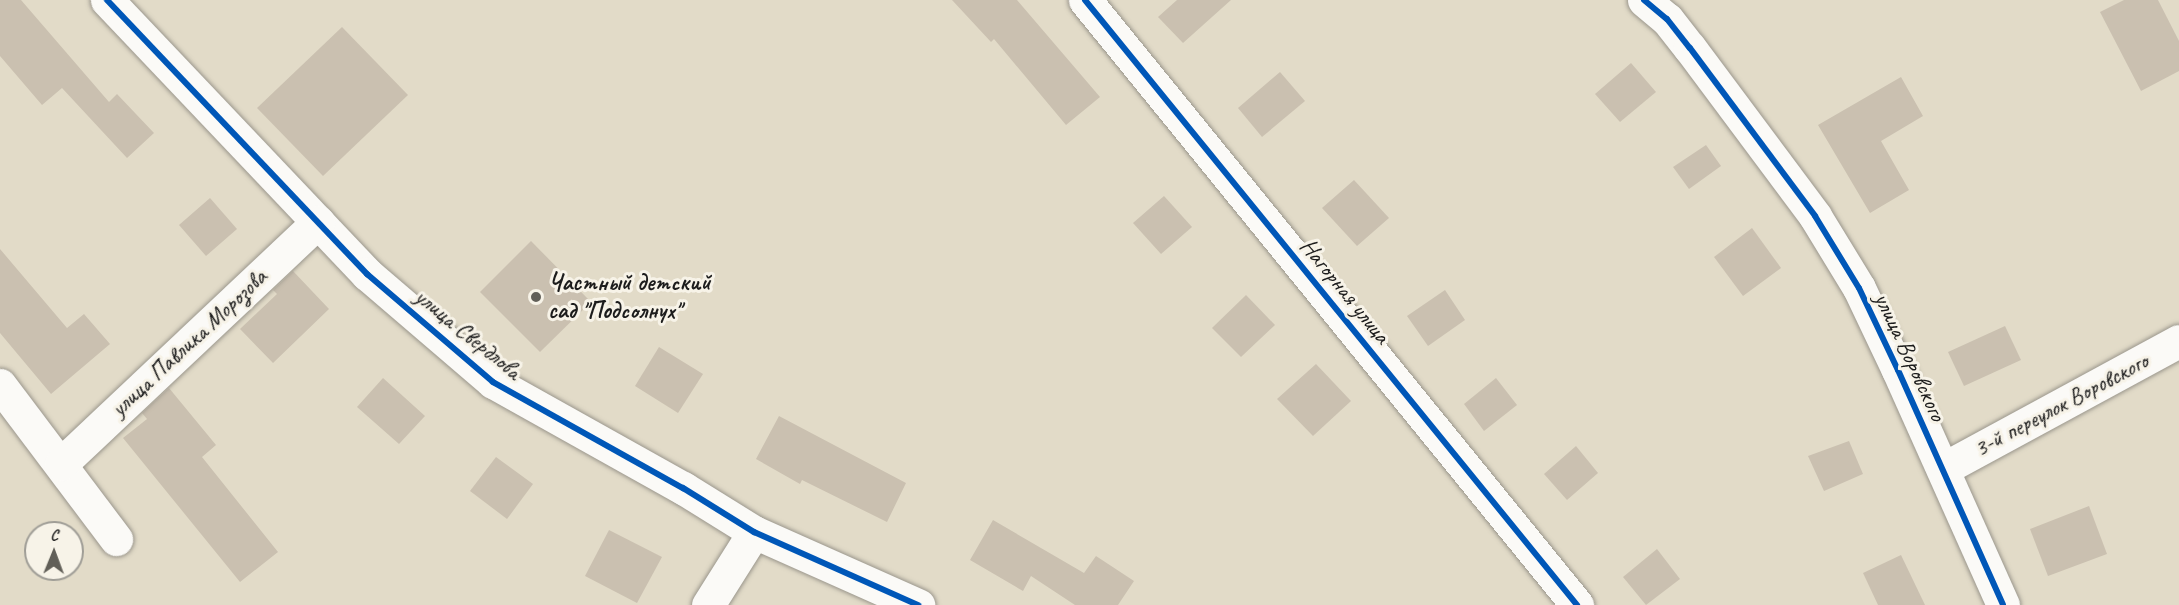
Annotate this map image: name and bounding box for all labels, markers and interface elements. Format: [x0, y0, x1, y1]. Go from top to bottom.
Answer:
street label: Нагорная улица [1293, 232, 1397, 350]
street label: улица Павлика Морозова [105, 263, 273, 423]
place label: Частный детский сад "Подсолнух" [548, 269, 711, 325]
street label: улица Свердлова [409, 282, 527, 386]
street label: улица Воровского [1868, 288, 1952, 426]
marker: Частный детский сад "Подсолнух" [529, 290, 543, 304]
street label: 3-й переулок Воровского [1969, 347, 2153, 463]
north arrow [24, 521, 84, 581]
text: С [50, 525, 58, 545]

